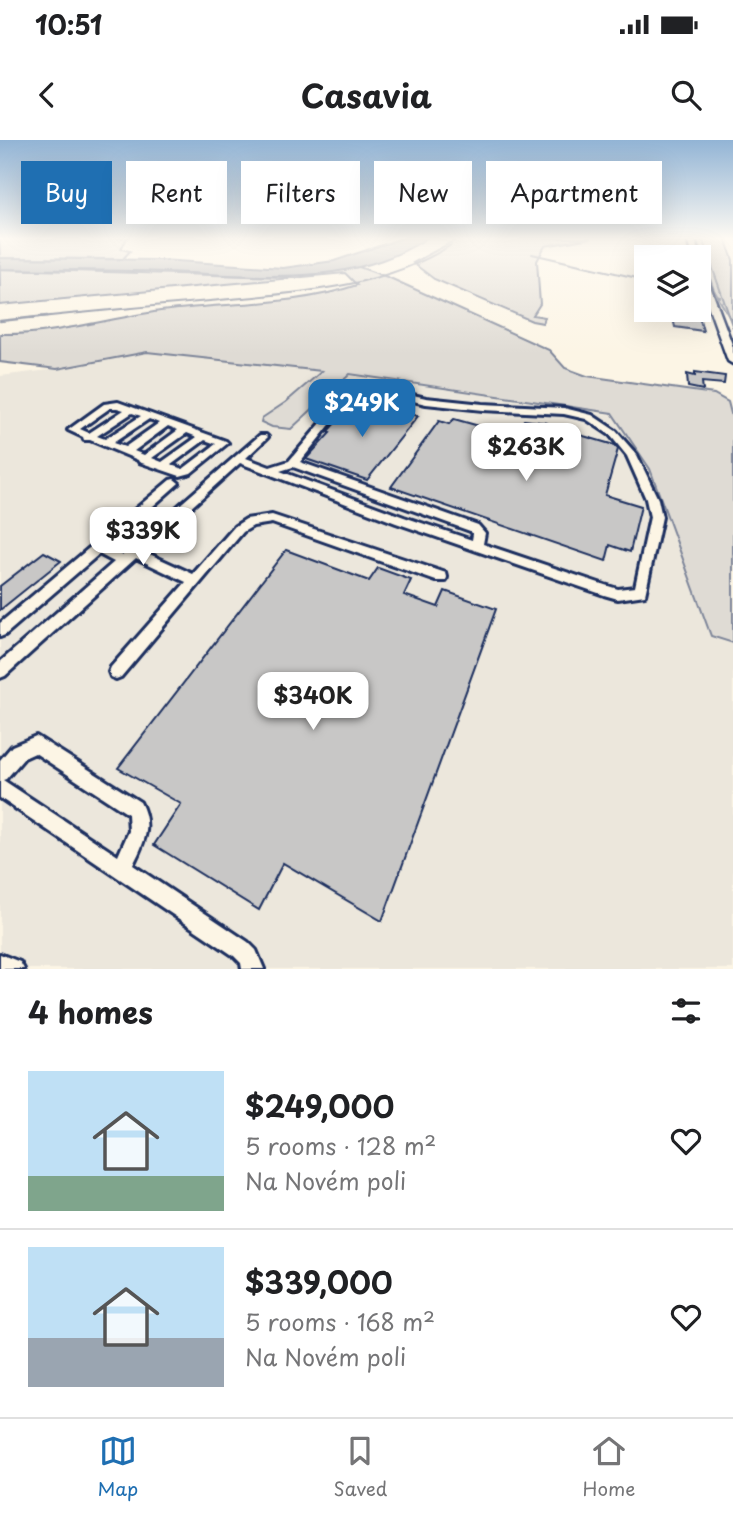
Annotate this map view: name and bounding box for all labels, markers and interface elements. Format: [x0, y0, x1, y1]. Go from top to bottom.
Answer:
text: 10:51 [35, 5, 102, 44]
text: Casavia [301, 71, 432, 119]
icon: back [28, 76, 66, 114]
icon: search [667, 76, 705, 114]
chip: Buy [21, 161, 112, 224]
chip: Rent [126, 161, 227, 224]
chip: Filters [241, 161, 360, 224]
chip: New [374, 161, 472, 224]
chip: Apartment [486, 161, 662, 224]
map controls [634, 245, 711, 322]
button: layers [634, 245, 711, 322]
pin: $249K [313, 380, 411, 439]
text: $249K [324, 384, 400, 419]
pin: $263K [477, 424, 575, 483]
text: $263K [487, 428, 565, 463]
pin: $339K [94, 508, 192, 567]
text: $339K [106, 512, 180, 547]
pin: $340K [264, 672, 362, 732]
text: $340K [274, 677, 352, 712]
text: 4 homes [28, 989, 153, 1034]
icon: filters [667, 992, 705, 1030]
text: $249,000 [245, 1083, 394, 1128]
icon: home [84, 1099, 168, 1183]
icon: heart [667, 1122, 705, 1160]
text: 5 rooms · 128 m² [245, 1128, 436, 1163]
text: Na Novém poli [245, 1163, 406, 1198]
text: $339,000 [245, 1259, 393, 1304]
icon: home [84, 1275, 168, 1359]
icon: heart [667, 1298, 705, 1336]
text: 5 rooms · 168 m² [245, 1304, 435, 1339]
text: Na Novém poli [245, 1339, 406, 1374]
tab: Map [98, 1432, 138, 1502]
tab: Saved [333, 1432, 387, 1502]
tab: Home [583, 1432, 635, 1502]

